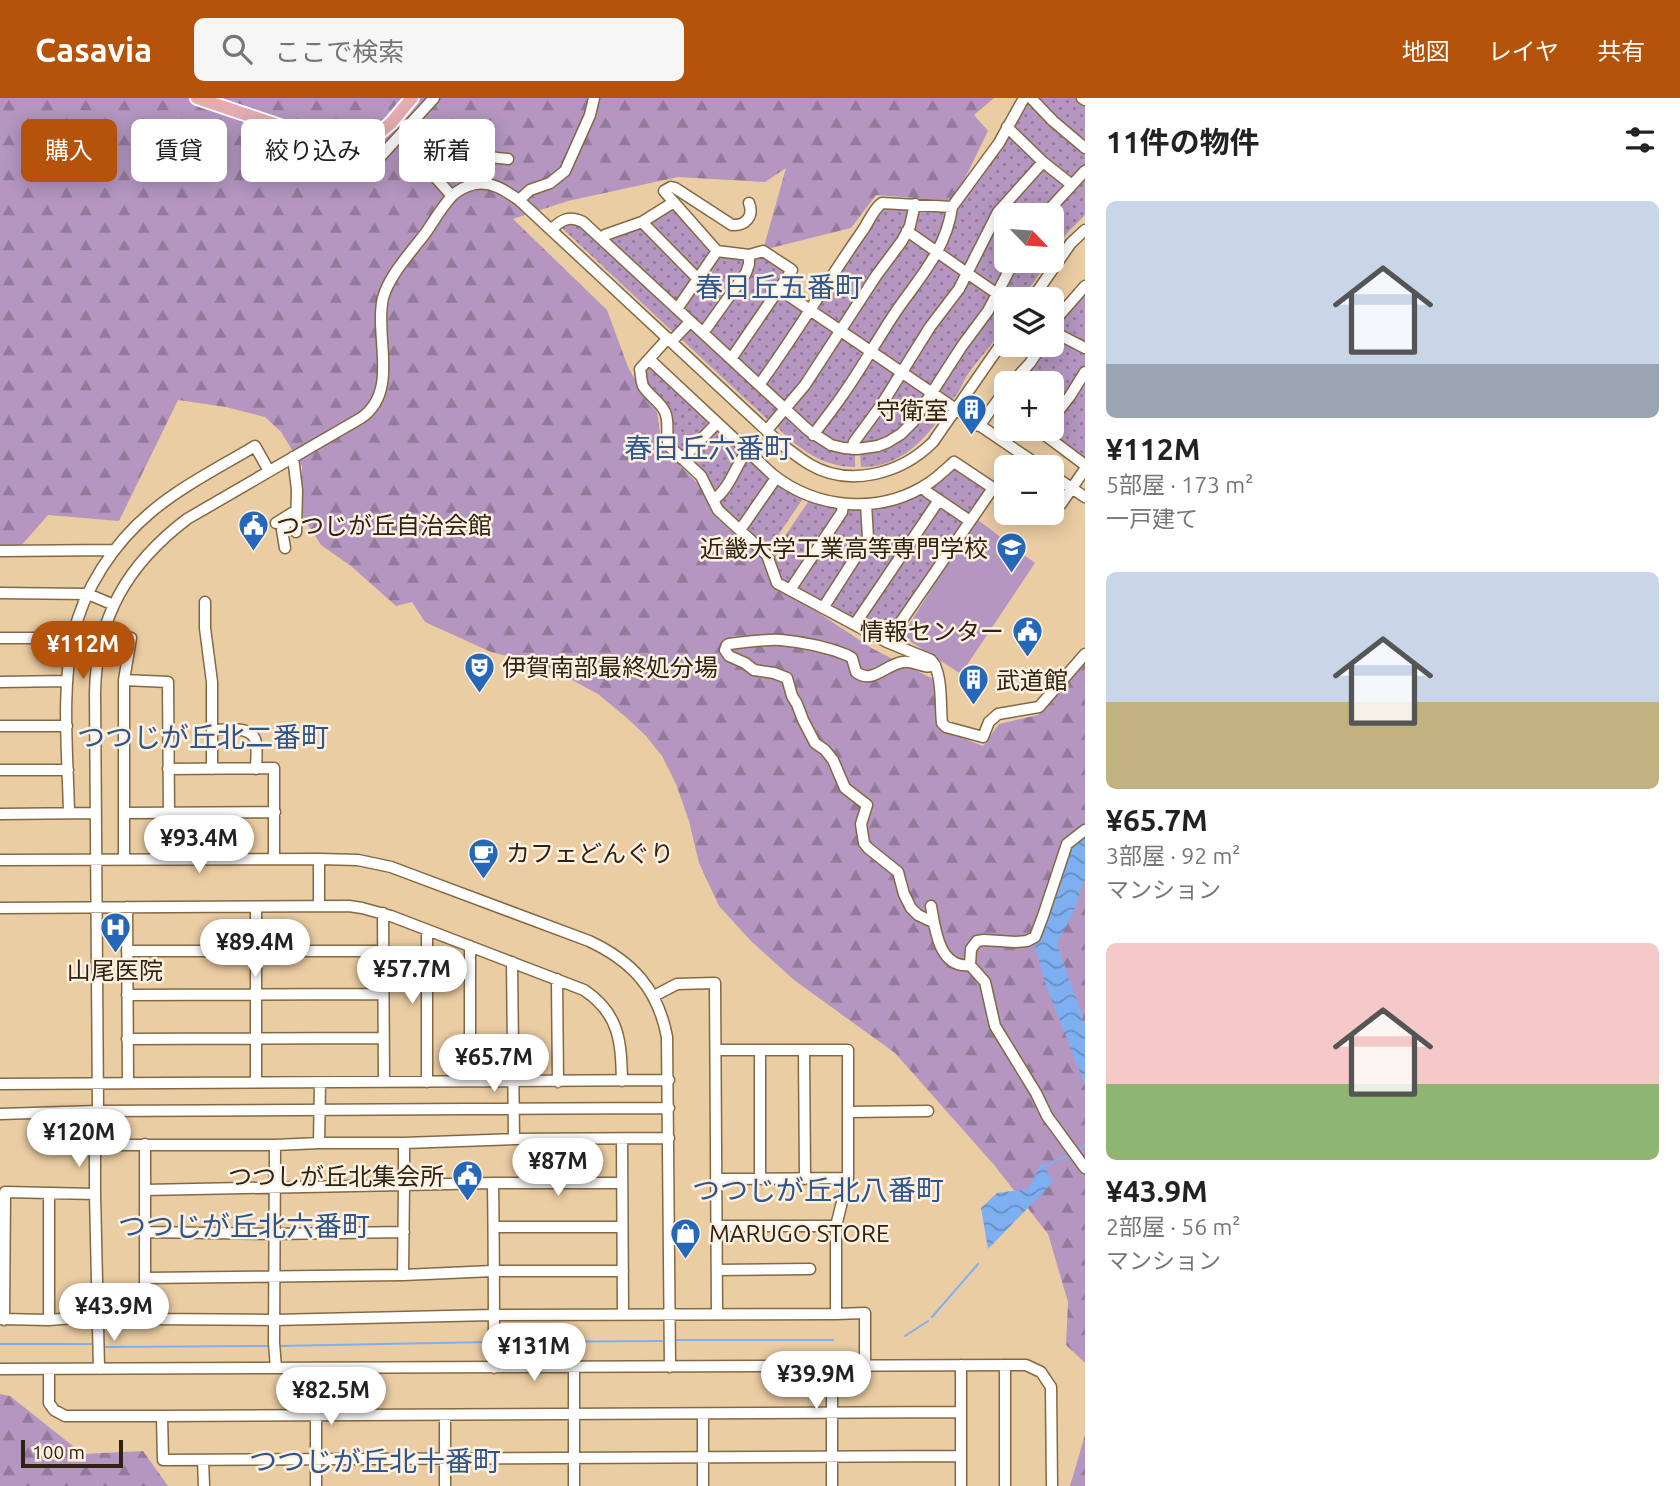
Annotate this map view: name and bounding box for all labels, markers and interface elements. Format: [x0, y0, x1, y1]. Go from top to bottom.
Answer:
search box [194, 18, 684, 81]
icon: search [218, 30, 256, 68]
text: Casavia [35, 31, 152, 68]
text: ここで検索 [274, 37, 404, 66]
text: 地図 [1402, 38, 1450, 65]
text: レイヤ [1488, 38, 1559, 65]
text: 共有 [1597, 38, 1645, 65]
chip: 購入 [21, 119, 117, 182]
chip: 賃貸 [131, 119, 227, 182]
chip: 絞り込み [241, 119, 385, 182]
chip: 新着 [399, 119, 495, 182]
icon: filters [1621, 121, 1659, 159]
text: 11件の物件 [1106, 125, 1260, 159]
north arrow [994, 203, 1064, 273]
map controls [994, 203, 1064, 525]
icon: home [1320, 247, 1446, 373]
district label: 春日丘五番町 [695, 271, 863, 302]
button: layers [994, 287, 1064, 357]
button: + [994, 371, 1064, 441]
building icon: 守衛室 [954, 393, 988, 437]
place label: 守衛室 [876, 397, 948, 424]
district label: 春日丘六番町 [624, 432, 792, 463]
text: ¥112M [1106, 432, 1200, 466]
button: − [994, 455, 1064, 525]
text: 5部屋 · 173 m² [1106, 472, 1253, 497]
text: 一戸建て [1106, 506, 1198, 531]
public building icon: つつじが丘自治会館 [236, 508, 270, 552]
place label: つつじが丘自治会館 [276, 512, 492, 539]
school or university icon: 近畿大学工業高等専門学校 [994, 531, 1028, 575]
place label: 近畿大学工業高等専門学校 [700, 535, 988, 562]
public building icon: 情報センター [1010, 614, 1044, 658]
place label: 情報センター [860, 618, 1004, 645]
icon: home [1320, 618, 1446, 744]
pin: ¥112M [34, 622, 132, 681]
text: ¥112M [47, 631, 119, 656]
theatre icon: 伊賀南部最終処分場 [462, 650, 496, 694]
place label: 伊賀南部最終処分場 [502, 654, 718, 681]
building icon: 武道館 [956, 663, 990, 707]
place label: 武道館 [996, 667, 1068, 694]
district label: つつじが丘北二番町 [77, 721, 329, 752]
text: ¥65.7M [1106, 803, 1208, 837]
pin: ¥93.4M [142, 816, 256, 875]
text: ¥93.4M [160, 825, 238, 850]
cafe icon: カフェどんぐり [466, 836, 500, 880]
place label: カフェどんぐり [506, 840, 674, 867]
text: 3部屋 · 92 m² [1106, 843, 1240, 868]
text: マンション [1106, 877, 1221, 902]
hospital icon: 山尾医院 [98, 911, 132, 955]
pin: ¥89.4M [198, 920, 312, 979]
text: ¥89.4M [216, 929, 294, 954]
pin: ¥57.7M [355, 946, 469, 1006]
text: ¥57.7M [373, 956, 451, 981]
place label: 山尾医院 [67, 957, 163, 984]
icon: home [1320, 989, 1446, 1115]
pin: ¥65.7M [437, 1034, 551, 1094]
text: ¥65.7M [455, 1044, 533, 1069]
pin: ¥120M [30, 1110, 128, 1169]
text: ¥120M [43, 1119, 115, 1144]
pin: ¥87M [517, 1138, 599, 1198]
text: ¥87M [528, 1148, 588, 1173]
public building icon: つつしが丘北集会所 [450, 1159, 484, 1203]
place label: つつしが丘北集会所 [228, 1163, 444, 1190]
district label: つつじが丘北八番町 [692, 1174, 944, 1205]
text: ¥43.9M [1106, 1174, 1208, 1208]
district label: つつじが丘北六番町 [118, 1210, 370, 1241]
text: 2部屋 · 56 m² [1106, 1214, 1240, 1239]
shop icon: MARUGO STORE [669, 1216, 703, 1260]
place label: MARUGO STORE [709, 1220, 889, 1247]
text: マンション [1106, 1248, 1221, 1273]
pin: ¥43.9M [57, 1284, 171, 1343]
text: ¥43.9M [75, 1293, 153, 1318]
pin: ¥131M [485, 1324, 583, 1383]
text: ¥131M [498, 1333, 570, 1358]
pin: ¥39.9M [759, 1352, 873, 1411]
text: ¥39.9M [777, 1361, 855, 1386]
pin: ¥82.5M [274, 1368, 388, 1427]
text: ¥82.5M [292, 1377, 370, 1402]
scale bar [21, 1437, 122, 1469]
text: 100 m [32, 1441, 85, 1463]
district label: つつじが丘北十番町 [249, 1445, 501, 1476]

